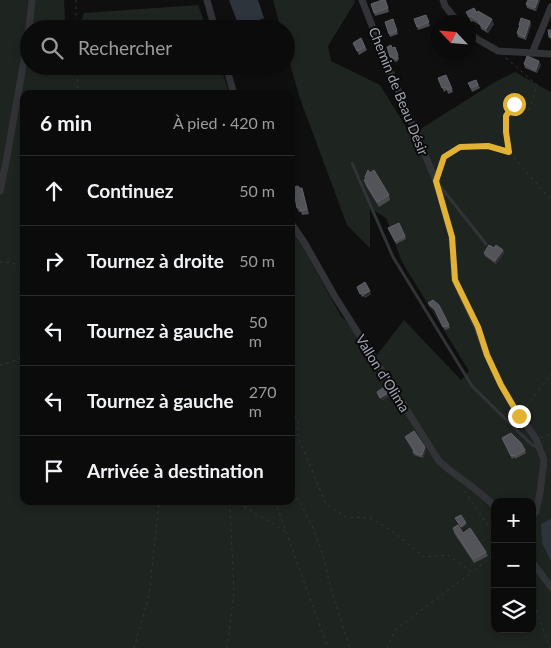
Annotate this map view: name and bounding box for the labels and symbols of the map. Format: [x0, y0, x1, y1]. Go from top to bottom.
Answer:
north arrow [431, 15, 476, 60]
street label: Chemin de Beau Désir [365, 24, 433, 158]
route start [503, 93, 526, 116]
street label: Vallon d'Olima [352, 331, 414, 415]
route end [508, 405, 531, 428]

